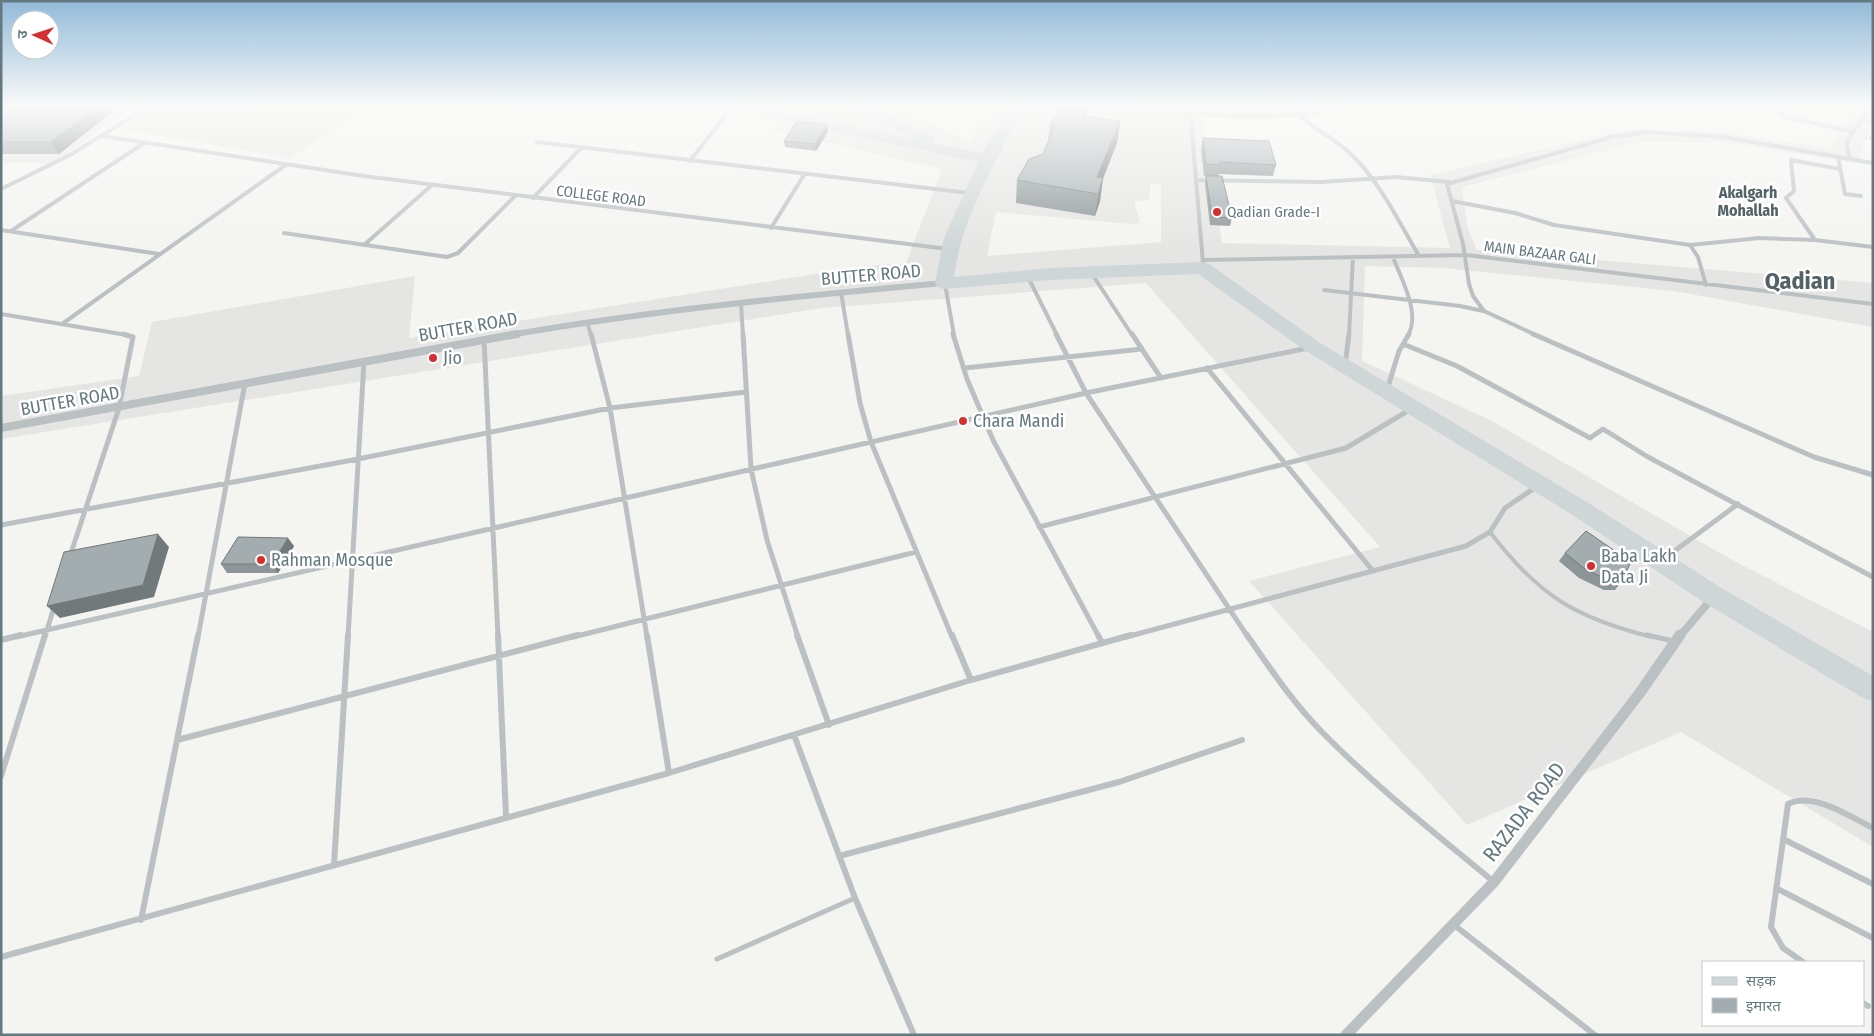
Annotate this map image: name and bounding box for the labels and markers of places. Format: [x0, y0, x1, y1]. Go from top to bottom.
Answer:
place label: Qadian Grade-I [1227, 203, 1320, 221]
marker: Qadian Grade-I [1211, 206, 1223, 218]
place label: Jio [443, 347, 462, 369]
marker: Jio [427, 352, 439, 364]
place label: Chara Mandi [973, 410, 1064, 432]
marker: Chara Mandi [957, 415, 969, 427]
place label: Baba Lakh Data Ji [1601, 545, 1677, 588]
place label: Rahman Mosque [271, 549, 393, 571]
marker: Rahman Mosque [255, 554, 267, 566]
marker: Baba Lakh Data Ji [1585, 560, 1597, 572]

